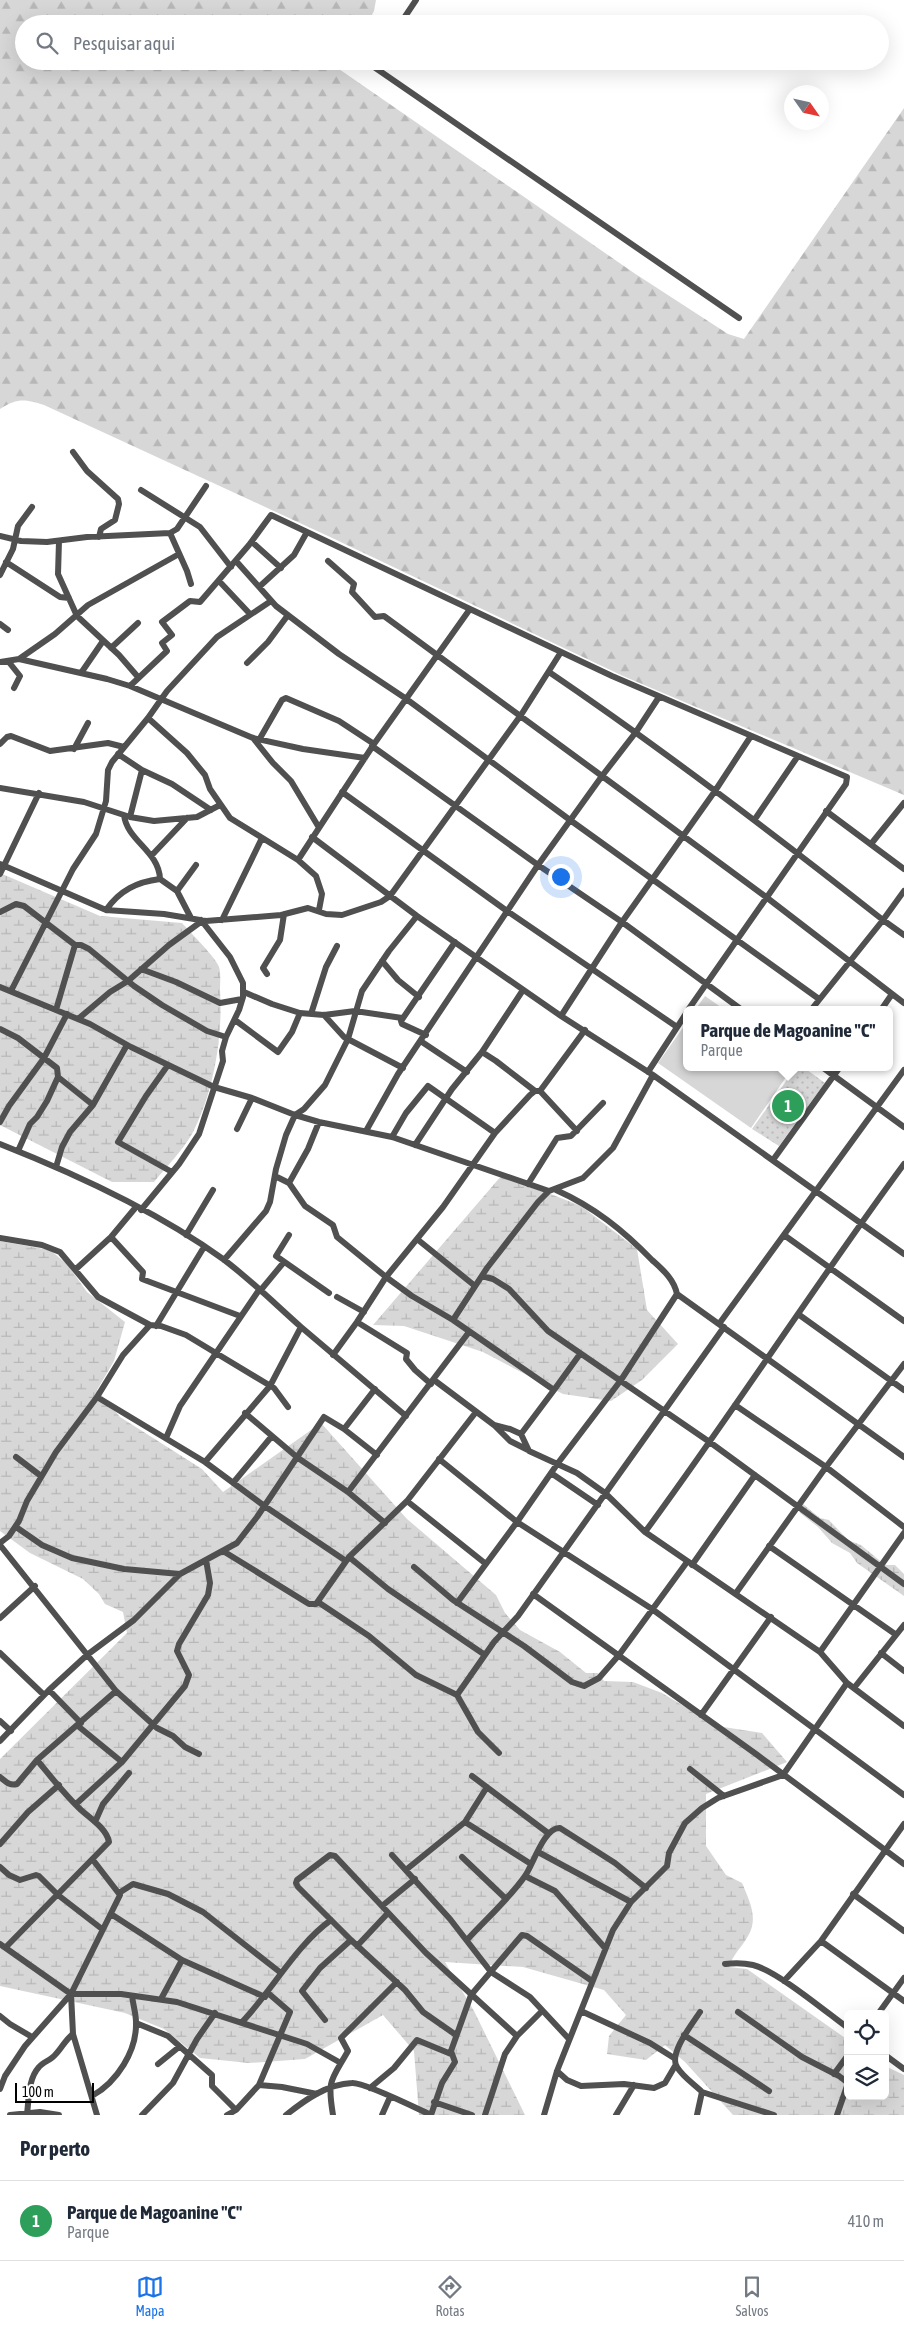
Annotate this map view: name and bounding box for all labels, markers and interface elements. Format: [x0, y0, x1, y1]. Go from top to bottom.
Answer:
search box [15, 15, 889, 70]
icon: search [33, 29, 61, 57]
text: Pesquisar aqui [73, 32, 175, 54]
north arrow [784, 85, 829, 130]
your location [548, 864, 574, 890]
popup [683, 1006, 893, 1071]
text: Parque de Magoanine "C" [700, 1019, 876, 1041]
text: Parque [700, 1041, 743, 1059]
pin: 1 [772, 1087, 804, 1125]
map controls [844, 2010, 889, 2100]
button: locate [844, 2010, 889, 2055]
button: layers [844, 2055, 889, 2100]
scale bar [15, 2080, 94, 2103]
text: 100 m [22, 2084, 54, 2100]
text: Por perto [20, 2136, 90, 2160]
text: Parque de Magoanine "C" [67, 2201, 242, 2223]
text: 1 [32, 2212, 40, 2230]
text: 410 m [848, 2212, 884, 2230]
text: Parque [67, 2223, 109, 2241]
tab: Mapa [135, 2273, 165, 2319]
tab: Rotas [435, 2273, 464, 2319]
tab: Salvos [735, 2273, 769, 2319]

